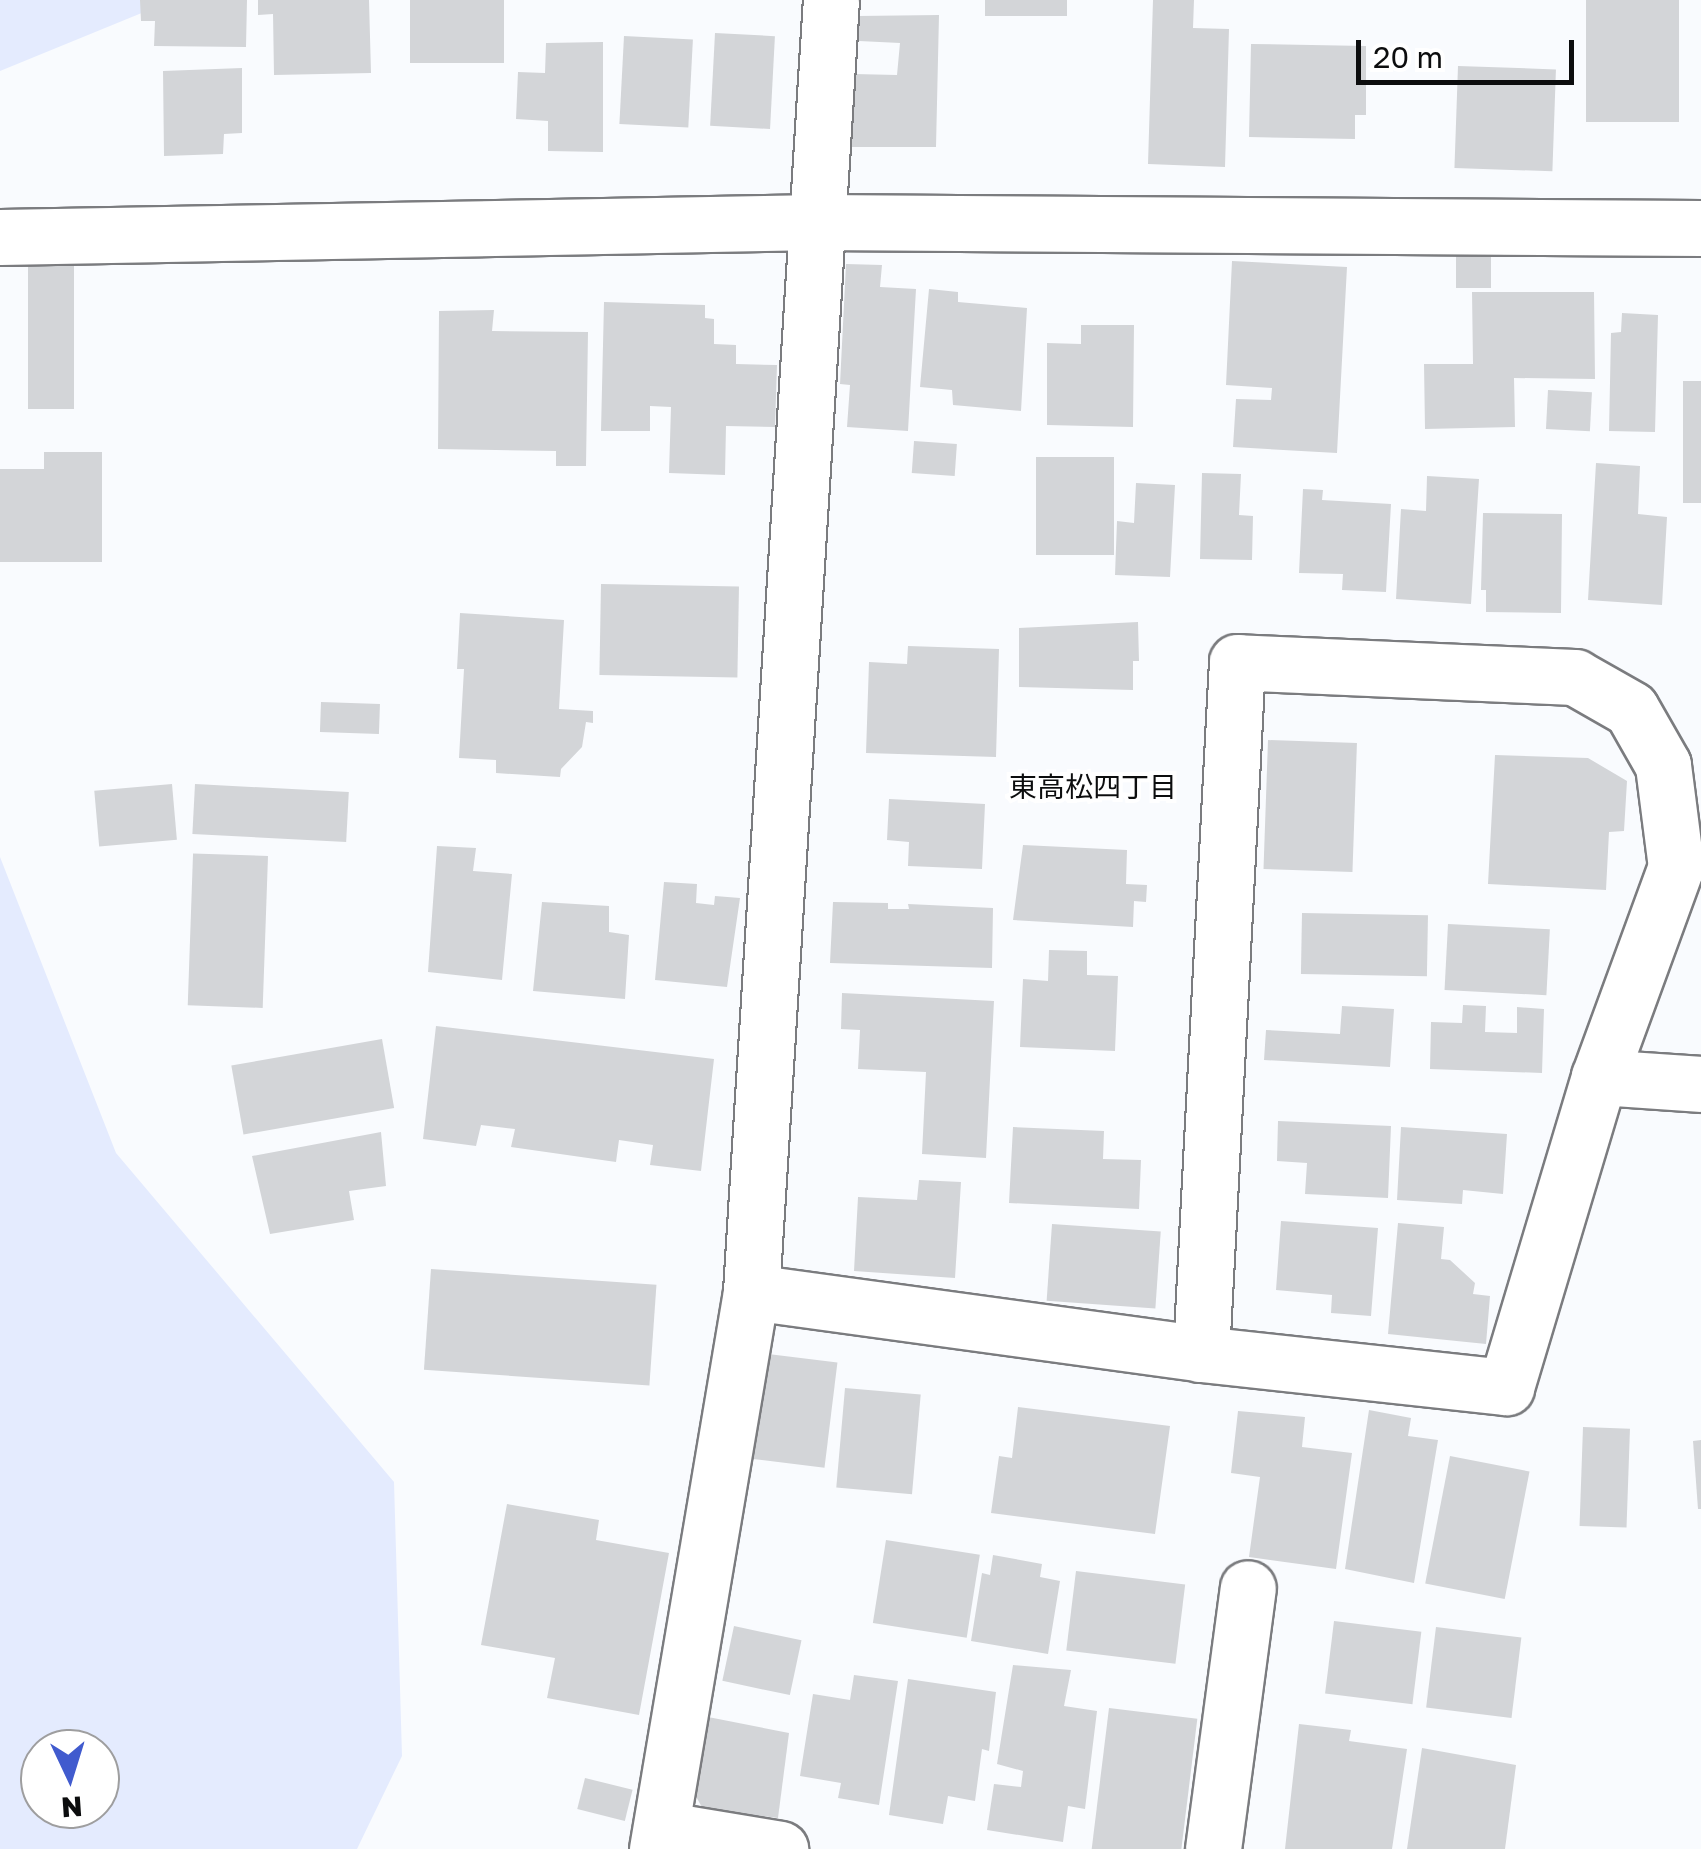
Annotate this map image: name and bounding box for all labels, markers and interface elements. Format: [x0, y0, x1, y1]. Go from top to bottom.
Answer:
scale bar [1361, 20, 1578, 82]
text: 20 m [1373, 39, 1443, 75]
district label: 東高松四丁目 [1009, 770, 1177, 804]
north arrow [20, 1729, 120, 1829]
text: N [60, 1790, 84, 1825]

